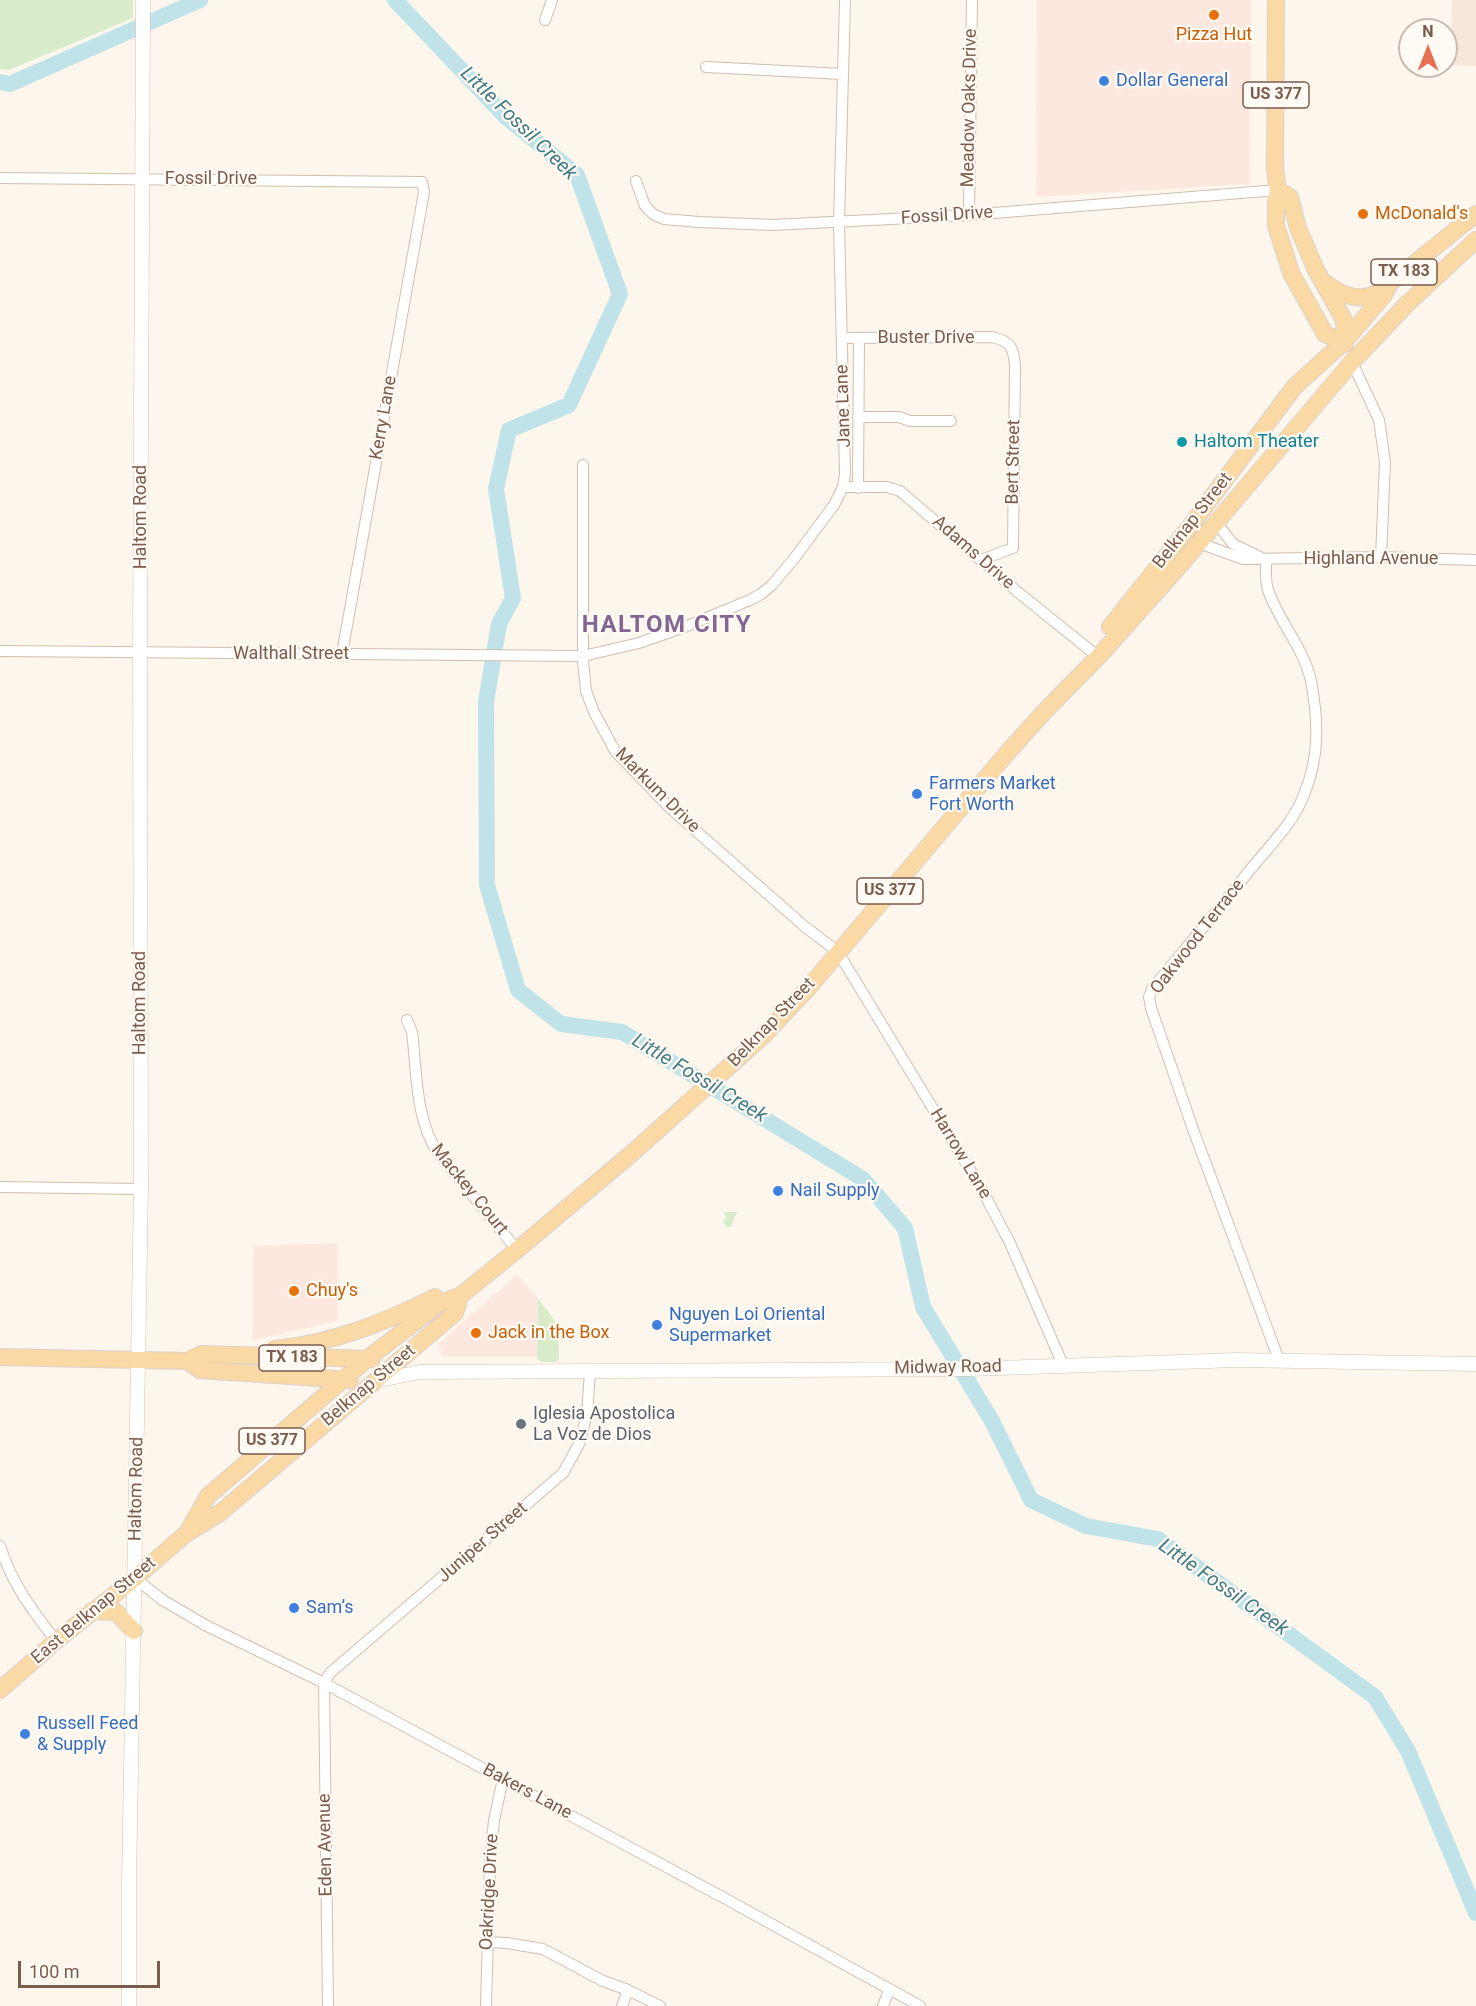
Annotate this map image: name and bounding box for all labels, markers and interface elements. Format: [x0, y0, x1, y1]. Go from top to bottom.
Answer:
marker: Pizza Hut [1207, 8, 1221, 22]
north arrow [1398, 18, 1458, 78]
text: N [1422, 22, 1434, 41]
place label: Pizza Hut [1176, 24, 1252, 46]
street label: Meadow Oaks Drive [958, 28, 982, 188]
water label: Little Fossil Creek [455, 62, 581, 186]
place label: Dollar General [1116, 70, 1228, 92]
marker: Dollar General [1097, 74, 1111, 88]
road number: US 377 [1243, 82, 1309, 108]
street label: Fossil Drive [165, 168, 257, 190]
street label: Fossil Drive [900, 202, 994, 230]
place label: McDonald's [1375, 203, 1468, 225]
marker: McDonald's [1356, 207, 1370, 221]
road number: TX 183 [1371, 259, 1437, 285]
street label: Buster Drive [878, 327, 974, 349]
street label: Jane Lane [832, 364, 856, 448]
street label: Kerry Lane [366, 374, 402, 462]
street label: Bert Street [1002, 419, 1026, 505]
place label: Haltom Theater [1194, 431, 1319, 453]
marker: Haltom Theater [1175, 435, 1189, 449]
street label: Haltom Road [130, 465, 152, 569]
street label: Belknap Street [1149, 469, 1237, 573]
street label: Adams Drive [928, 512, 1018, 594]
street label: Highland Avenue [1304, 548, 1438, 570]
district label: HALTOM CITY [582, 612, 752, 640]
street label: Walthall Street [233, 643, 349, 665]
street label: Markum Drive [610, 744, 704, 838]
place label: Farmers Market Fort Worth [929, 773, 1056, 816]
marker: Farmers Market Fort Worth [910, 787, 924, 801]
street label: Oakwood Terrace [1146, 875, 1250, 999]
road number: US 377 [857, 878, 923, 904]
street label: Haltom Road [129, 951, 151, 1055]
street label: Belknap Street [724, 974, 820, 1072]
water label: Little Fossil Creek [627, 1029, 771, 1129]
street label: Harrow Lane [925, 1105, 995, 1203]
street label: Mackey Court [426, 1140, 512, 1240]
place label: Nail Supply [790, 1180, 880, 1202]
marker: Nail Supply [771, 1184, 785, 1198]
place label: Chuy's [306, 1280, 358, 1302]
marker: Chuy's [287, 1284, 301, 1298]
place label: Nguyen Loi Oriental Supermarket [669, 1304, 825, 1346]
marker: Nguyen Loi Oriental Supermarket [650, 1318, 664, 1332]
place label: Jack in the Box [488, 1322, 610, 1344]
marker: Jack in the Box [469, 1326, 483, 1340]
street label: Belknap Street [318, 1340, 420, 1432]
road number: TX 183 [259, 1345, 325, 1371]
street label: Midway Road [894, 1356, 1002, 1380]
place label: Iglesia Apostolica La Voz de Dios [533, 1403, 675, 1446]
marker: Iglesia Apostolica La Voz de Dios [514, 1417, 528, 1431]
road number: US 377 [239, 1428, 305, 1454]
street label: Haltom Road [125, 1437, 149, 1541]
street label: Juniper Street [434, 1498, 532, 1588]
water label: Little Fossil Creek [1153, 1534, 1293, 1642]
street label: East Belknap Street [27, 1553, 161, 1669]
place label: Sam’s [306, 1597, 353, 1619]
marker: Sam’s [287, 1601, 301, 1615]
place label: Russell Feed & Supply [37, 1713, 138, 1756]
marker: Russell Feed & Supply [18, 1727, 32, 1741]
street label: Bakers Lane [479, 1759, 575, 1825]
street label: Eden Avenue [314, 1793, 338, 1897]
street label: Oakridge Drive [476, 1833, 504, 1951]
scale bar [21, 1949, 164, 1987]
text: 100 m [29, 1961, 80, 1982]

